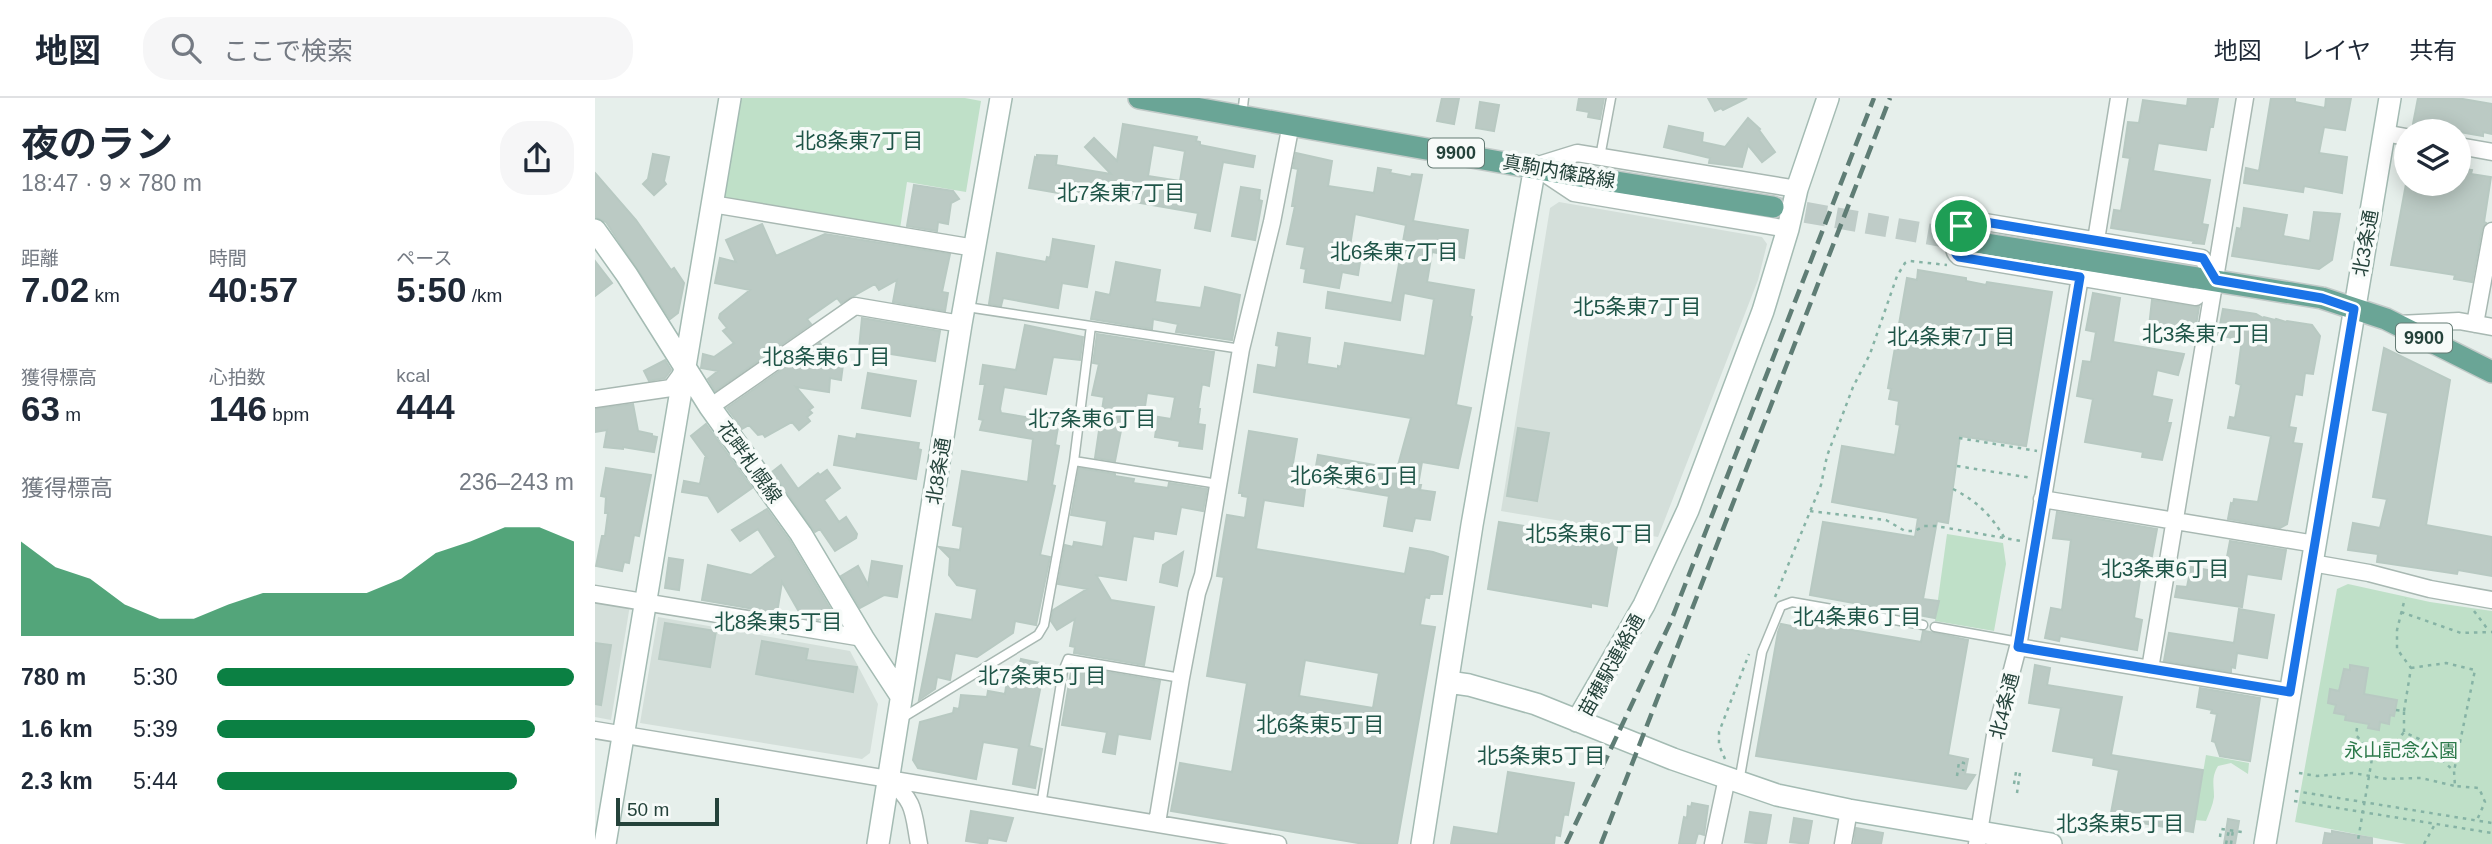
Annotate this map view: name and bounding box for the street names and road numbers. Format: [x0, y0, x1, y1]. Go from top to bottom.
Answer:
road number: 9900 [1428, 138, 1484, 168]
street label: 真駒内篠路線 [1501, 151, 1617, 192]
street label: 北3条通 [2349, 208, 2382, 278]
road number: 9900 [2396, 324, 2452, 352]
street label: 花畔札幌線 [713, 418, 786, 507]
street label: 北8条通 [923, 436, 954, 506]
street label: 苗穂駅連絡通 [1575, 610, 1648, 720]
street label: 北4条通 [1986, 671, 2023, 741]

